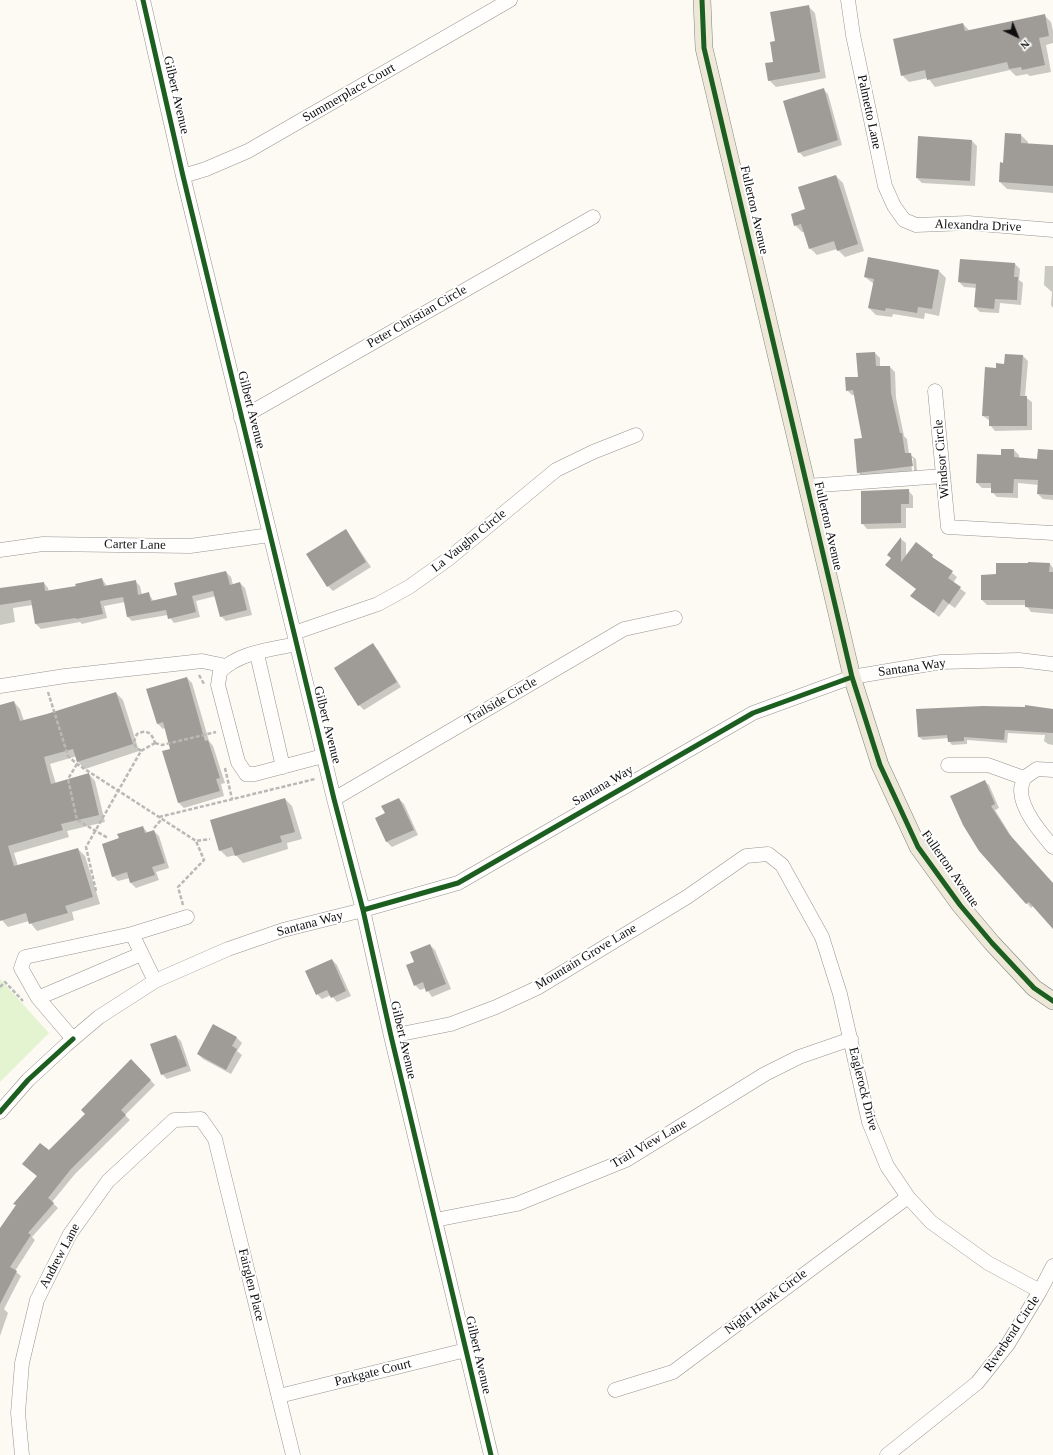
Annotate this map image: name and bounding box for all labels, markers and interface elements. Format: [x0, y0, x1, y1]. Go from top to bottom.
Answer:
north arrow [997, 16, 1037, 56]
text: N [1018, 38, 1032, 52]
street label: Gilbert Avenue [159, 54, 193, 136]
street label: Summerplace Court [300, 60, 398, 126]
street label: Palmetto Lane [854, 73, 884, 151]
street label: Fullerton Avenue [736, 164, 772, 256]
street label: Alexandra Drive [934, 217, 1022, 235]
street label: Peter Christian Circle [364, 282, 470, 352]
street label: Gilbert Avenue [234, 370, 268, 450]
street label: Windsor Circle [931, 419, 953, 499]
street label: Fullerton Avenue [810, 480, 846, 572]
street label: La Vaughn Circle [428, 506, 510, 576]
street label: Carter Lane [104, 537, 166, 553]
street label: Santana Way [877, 656, 947, 680]
street label: Trailside Circle [462, 674, 540, 728]
street label: Gilbert Avenue [310, 685, 344, 765]
street label: Santana Way [570, 762, 636, 810]
street label: Fullerton Avenue [918, 828, 982, 910]
street label: Santana Way [275, 908, 345, 940]
street label: Mountain Grove Lane [532, 921, 640, 993]
street label: Gilbert Avenue [386, 999, 420, 1081]
street label: Eaglerock Drive [845, 1046, 881, 1132]
street label: Trail View Lane [608, 1116, 690, 1172]
street label: Andrew Lane [36, 1221, 84, 1291]
street label: Fairglen Place [234, 1247, 268, 1323]
street label: Night Hawk Circle [722, 1266, 810, 1338]
street label: Riverbend Circle [981, 1293, 1043, 1375]
street label: Gilbert Avenue [461, 1314, 495, 1396]
street label: Parkgate Court [333, 1356, 413, 1390]

